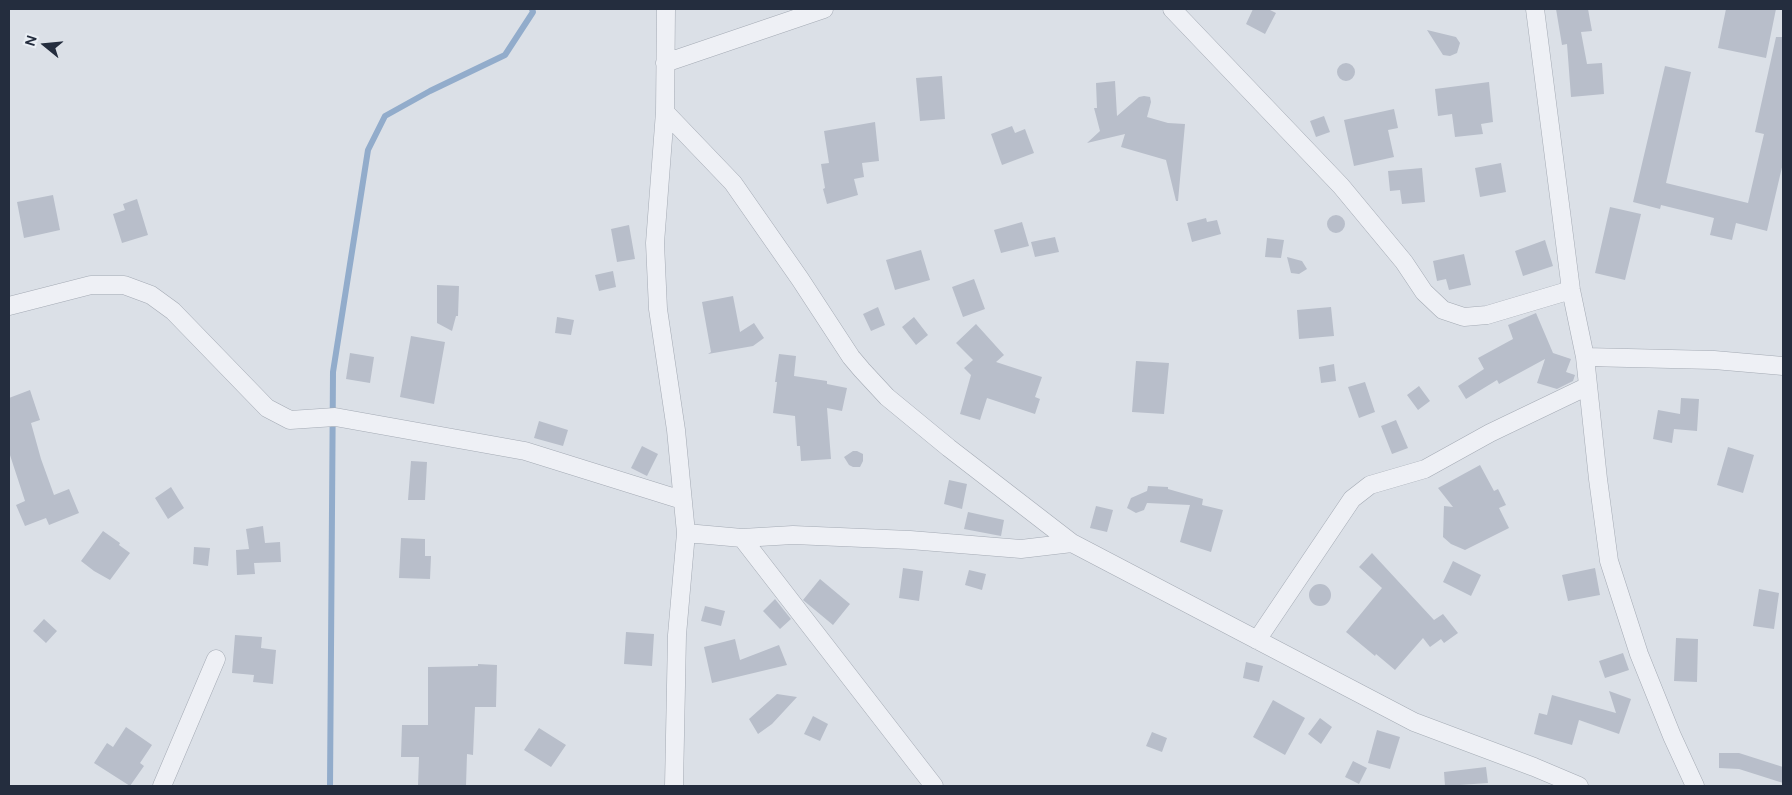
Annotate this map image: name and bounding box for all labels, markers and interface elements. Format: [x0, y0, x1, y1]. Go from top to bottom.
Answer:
north arrow [20, 20, 70, 70]
text: N [21, 33, 41, 48]

